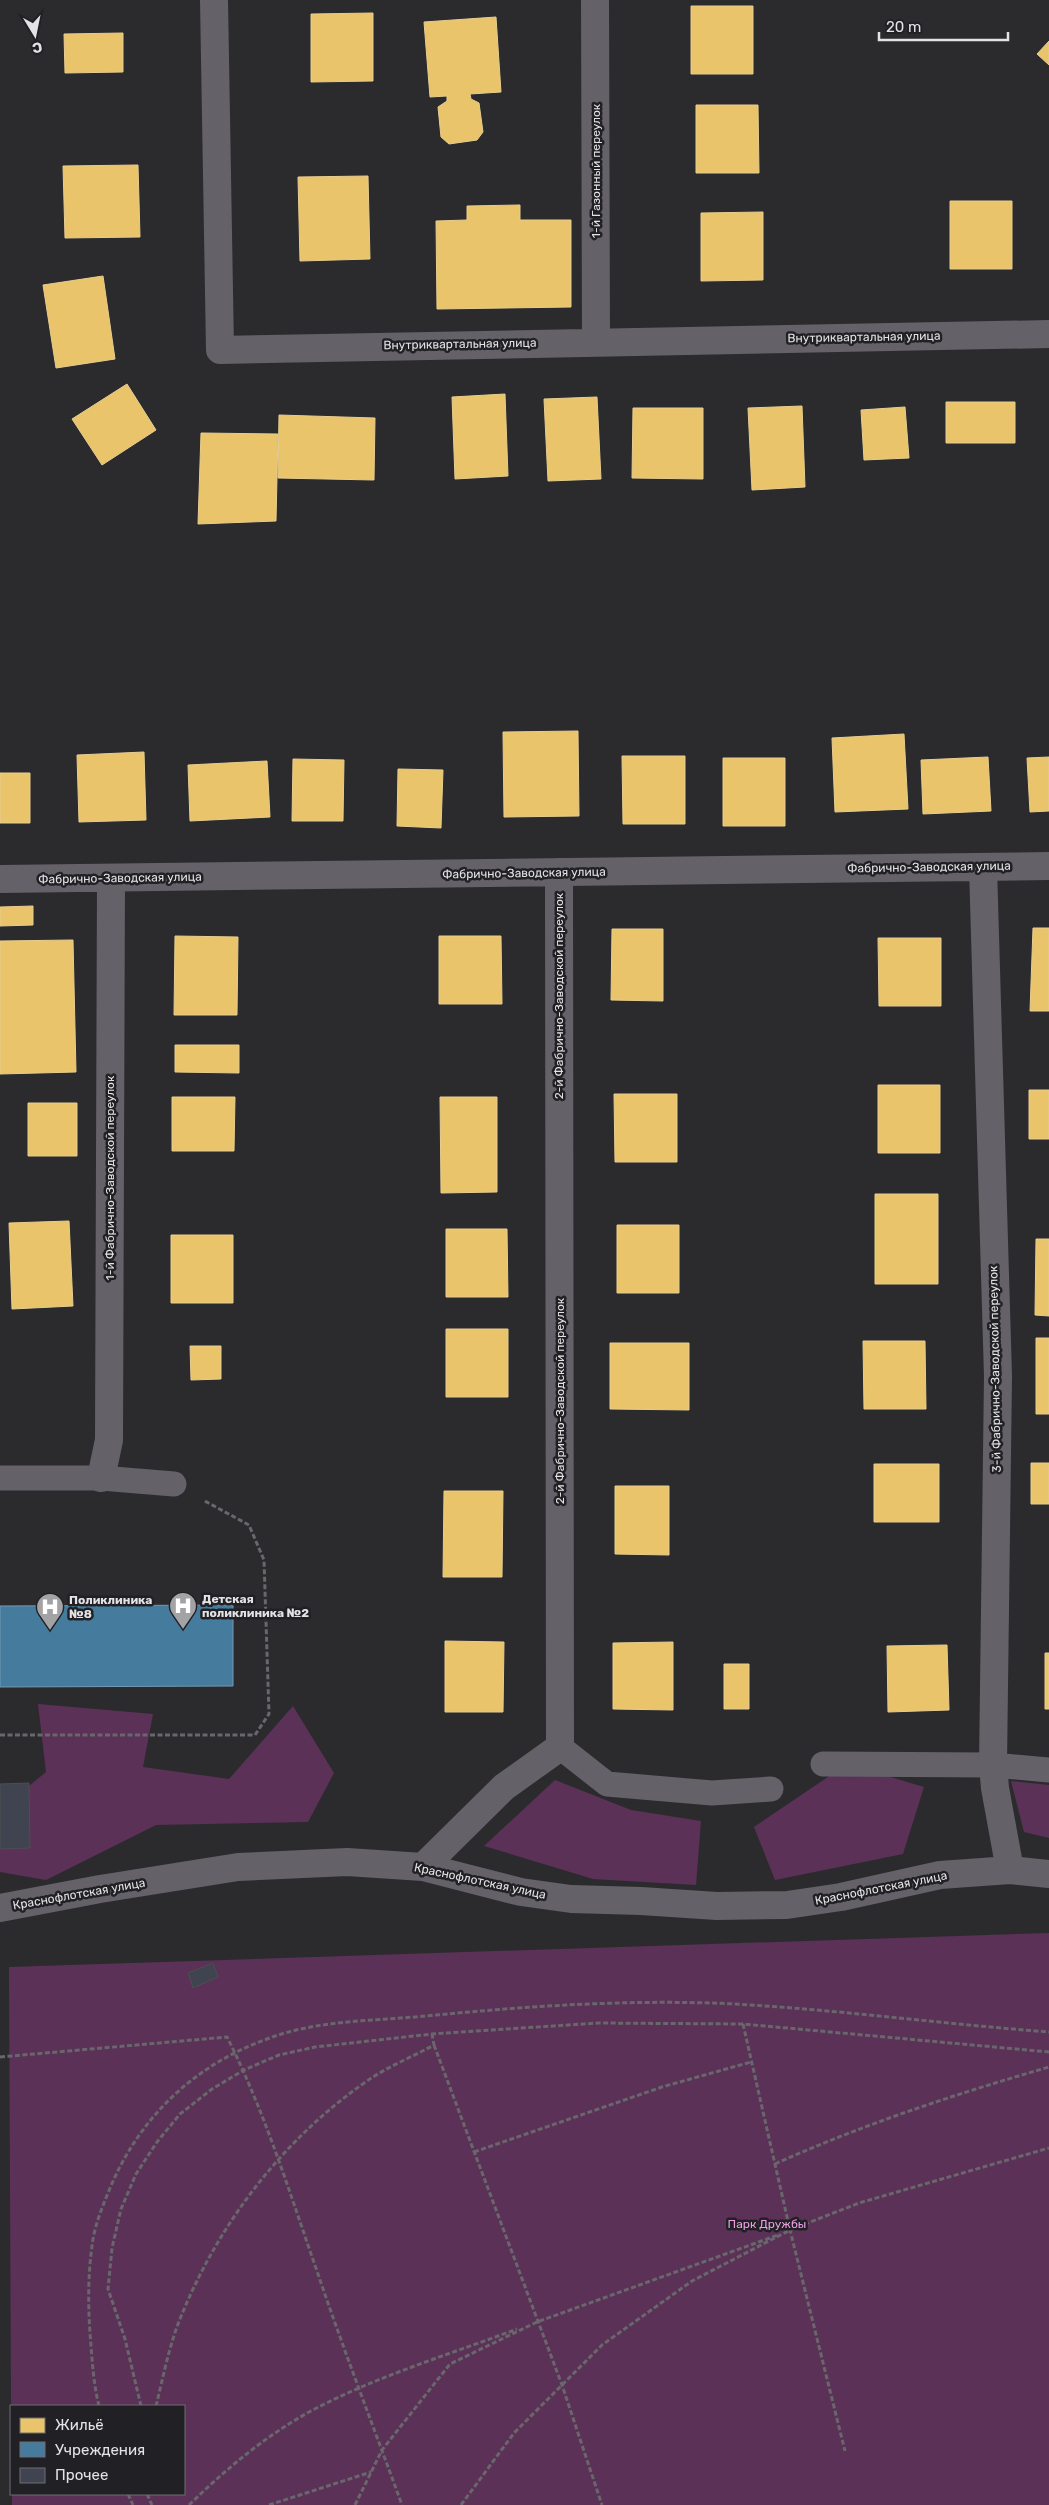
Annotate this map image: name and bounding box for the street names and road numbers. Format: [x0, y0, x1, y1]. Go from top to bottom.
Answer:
street label: 1-й Газонный переулок [589, 103, 603, 238]
street label: Внутриквартальная улица [787, 329, 941, 345]
street label: Внутриквартальная улица [383, 336, 537, 352]
street label: Фабрично-Заводская улица [847, 859, 1011, 875]
street label: Фабрично-Заводская улица [442, 865, 606, 881]
street label: Фабрично-Заводская улица [38, 870, 202, 886]
street label: 2-й Фабрично-Заводской переулок [552, 892, 566, 1099]
street label: 1-й Фабрично-Заводской переулок [103, 1075, 117, 1280]
street label: 3-й Фабрично-Заводской переулок [986, 1265, 1004, 1473]
street label: 2-й Фабрично-Заводской переулок [553, 1297, 567, 1504]
street label: Краснофлотская улица [413, 1860, 547, 1902]
street label: Краснофлотская улица [814, 1868, 948, 1908]
street label: Краснофлотская улица [12, 1875, 146, 1913]

